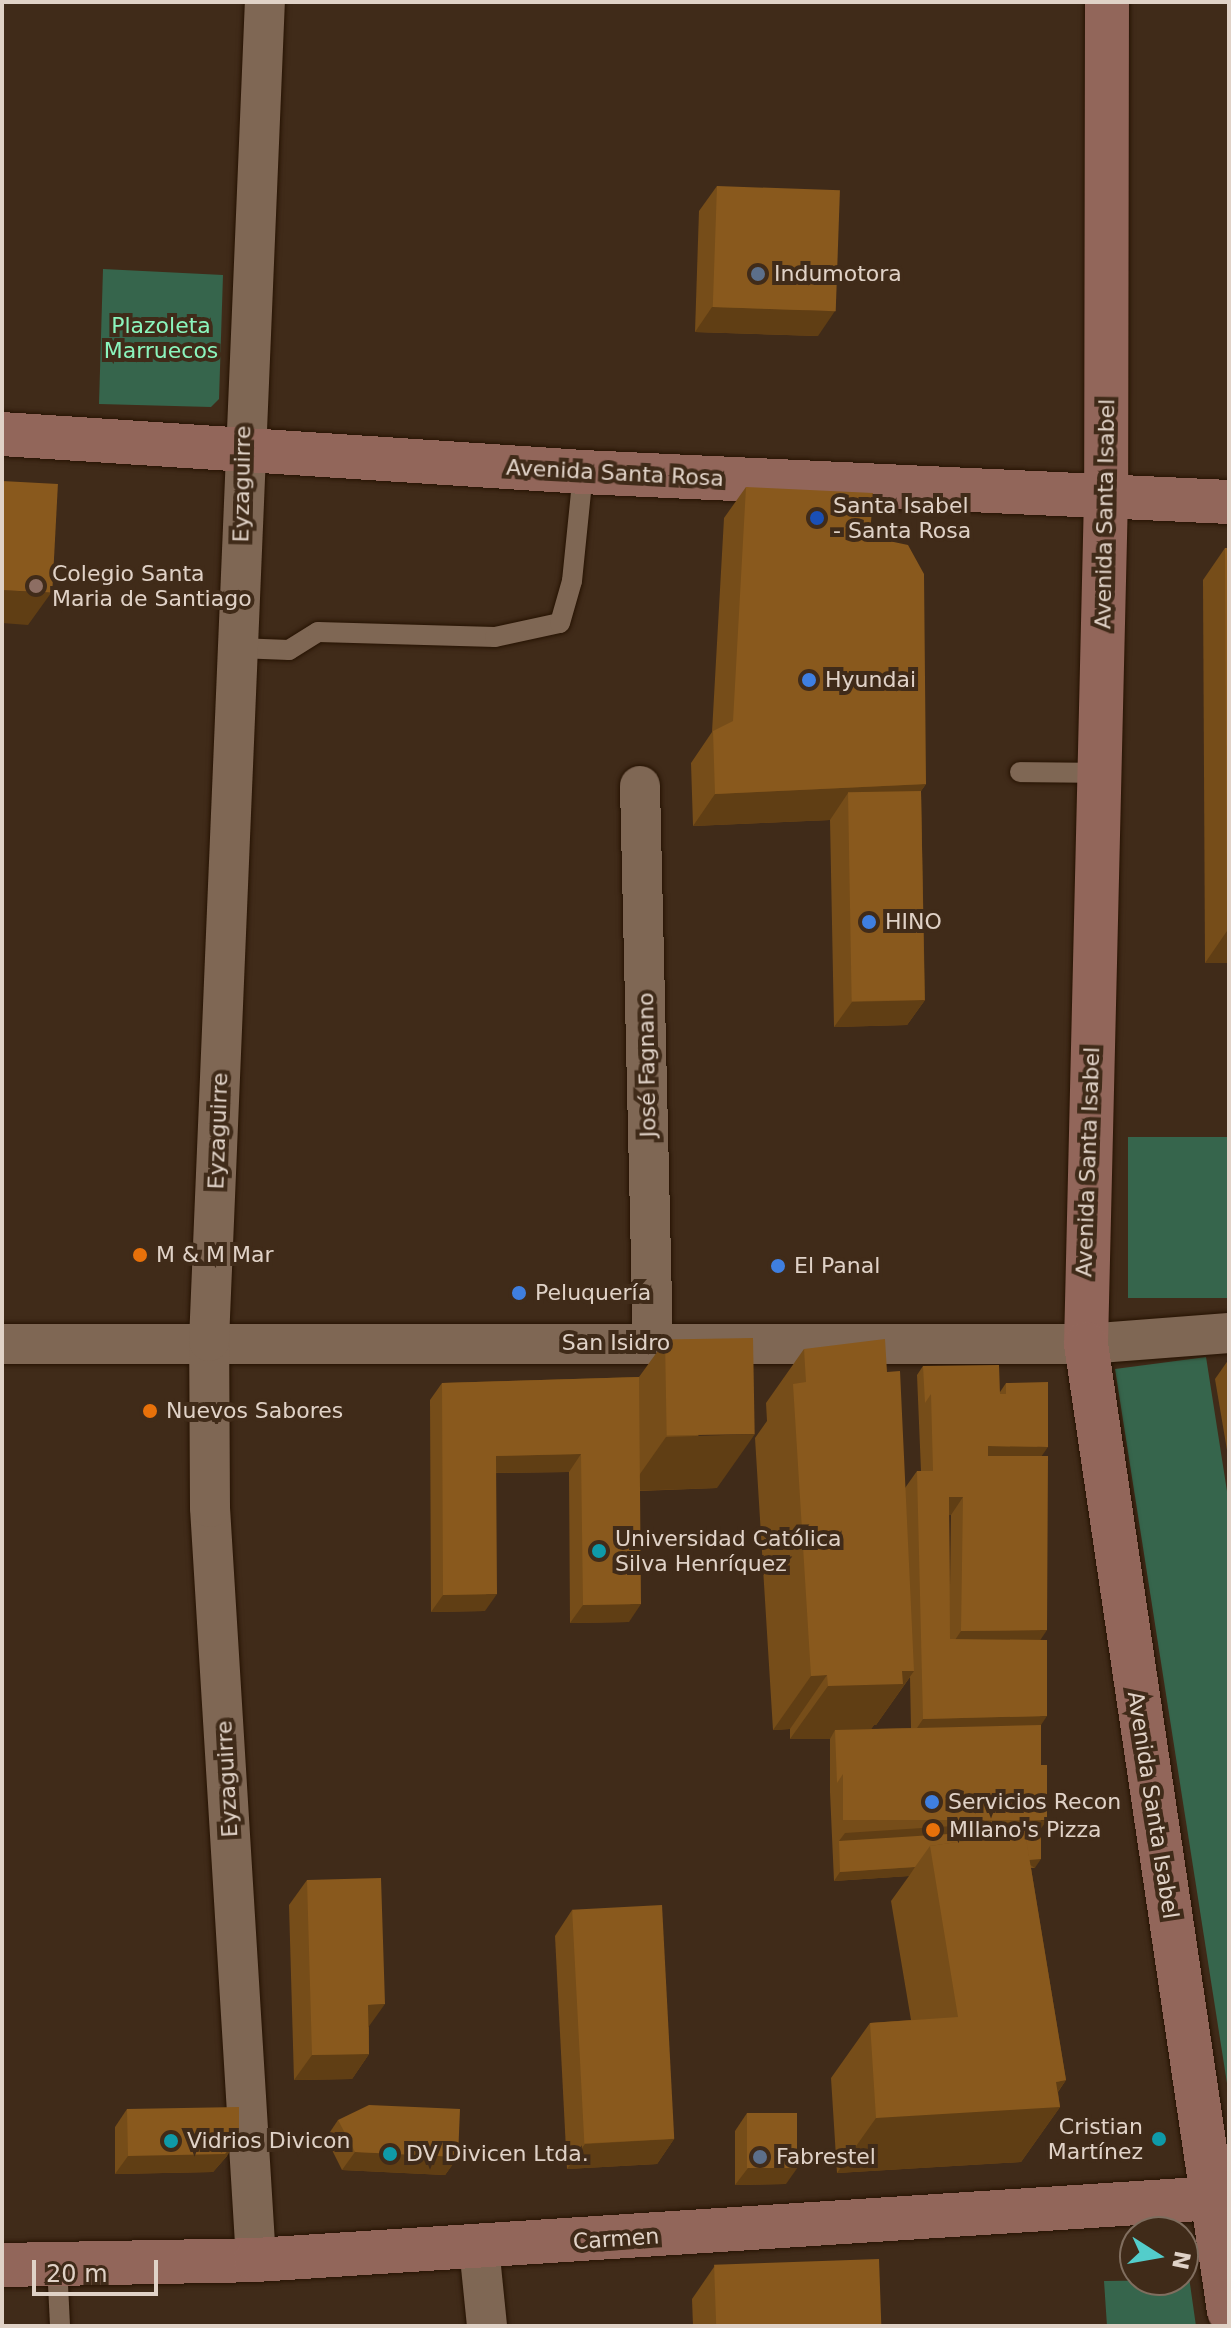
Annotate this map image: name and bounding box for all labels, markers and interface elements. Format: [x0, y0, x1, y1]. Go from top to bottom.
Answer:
place label: Indumotora [774, 261, 902, 287]
marker: Indumotora [749, 265, 767, 283]
park label: Plazoleta Marruecos [104, 312, 218, 364]
street label: Avenida Santa Isabel [1090, 399, 1120, 629]
street label: Eyzaguirre [228, 425, 256, 543]
street label: Avenida Santa Rosa [505, 454, 725, 492]
place label: Santa Isabel - Santa Rosa [833, 492, 971, 544]
marker: Santa Isabel - Santa Rosa [808, 509, 826, 527]
place label: Colegio Santa Maria de Santiago [52, 560, 252, 612]
marker: Colegio Santa Maria de Santiago [27, 577, 45, 595]
place label: Hyundai [825, 667, 916, 693]
marker: Hyundai [800, 671, 818, 689]
place label: HINO [885, 909, 942, 935]
marker: HINO [860, 913, 878, 931]
street label: José Fagnano [633, 992, 661, 1138]
street label: Avenida Santa Isabel [1071, 1046, 1105, 1278]
street label: Eyzaguirre [203, 1072, 233, 1190]
place label: M & M Mar [156, 1242, 274, 1268]
marker: M & M Mar [131, 1246, 149, 1264]
place label: El Panal [794, 1253, 880, 1279]
marker: El Panal [769, 1257, 787, 1275]
place label: Peluquería [535, 1280, 651, 1306]
marker: Peluquería [510, 1284, 528, 1302]
street label: San Isidro [562, 1330, 670, 1356]
place label: Nuevos Sabores [166, 1398, 343, 1424]
marker: Nuevos Sabores [141, 1402, 159, 1420]
place label: Universidad Católica Silva Henríquez [615, 1525, 841, 1576]
marker: Universidad Católica Silva Henríquez [590, 1542, 608, 1560]
street label: Avenida Santa Isabel [1122, 1689, 1184, 1921]
street label: Eyzaguirre [211, 1720, 243, 1838]
place label: Servicios Recon [948, 1789, 1121, 1815]
marker: Servicios Recon [923, 1793, 941, 1811]
place label: MIlano's Pizza [949, 1817, 1101, 1843]
marker: MIlano's Pizza [924, 1821, 942, 1839]
place label: Cristian Martínez [1048, 2113, 1143, 2164]
place label: Vidrios Divicon [187, 2128, 350, 2154]
marker: Cristian Martínez [1150, 2130, 1168, 2148]
marker: Vidrios Divicon [162, 2132, 180, 2150]
place label: DV Divicen Ltda. [406, 2141, 589, 2167]
place label: Fabrestel [776, 2144, 876, 2170]
marker: DV Divicen Ltda. [381, 2145, 399, 2163]
marker: Fabrestel [751, 2148, 769, 2166]
north arrow [1119, 2216, 1199, 2296]
street label: Carmen [572, 2223, 660, 2255]
scale bar [36, 2244, 162, 2294]
text: N [1167, 2249, 1195, 2272]
text: 20 m [46, 2260, 108, 2288]

